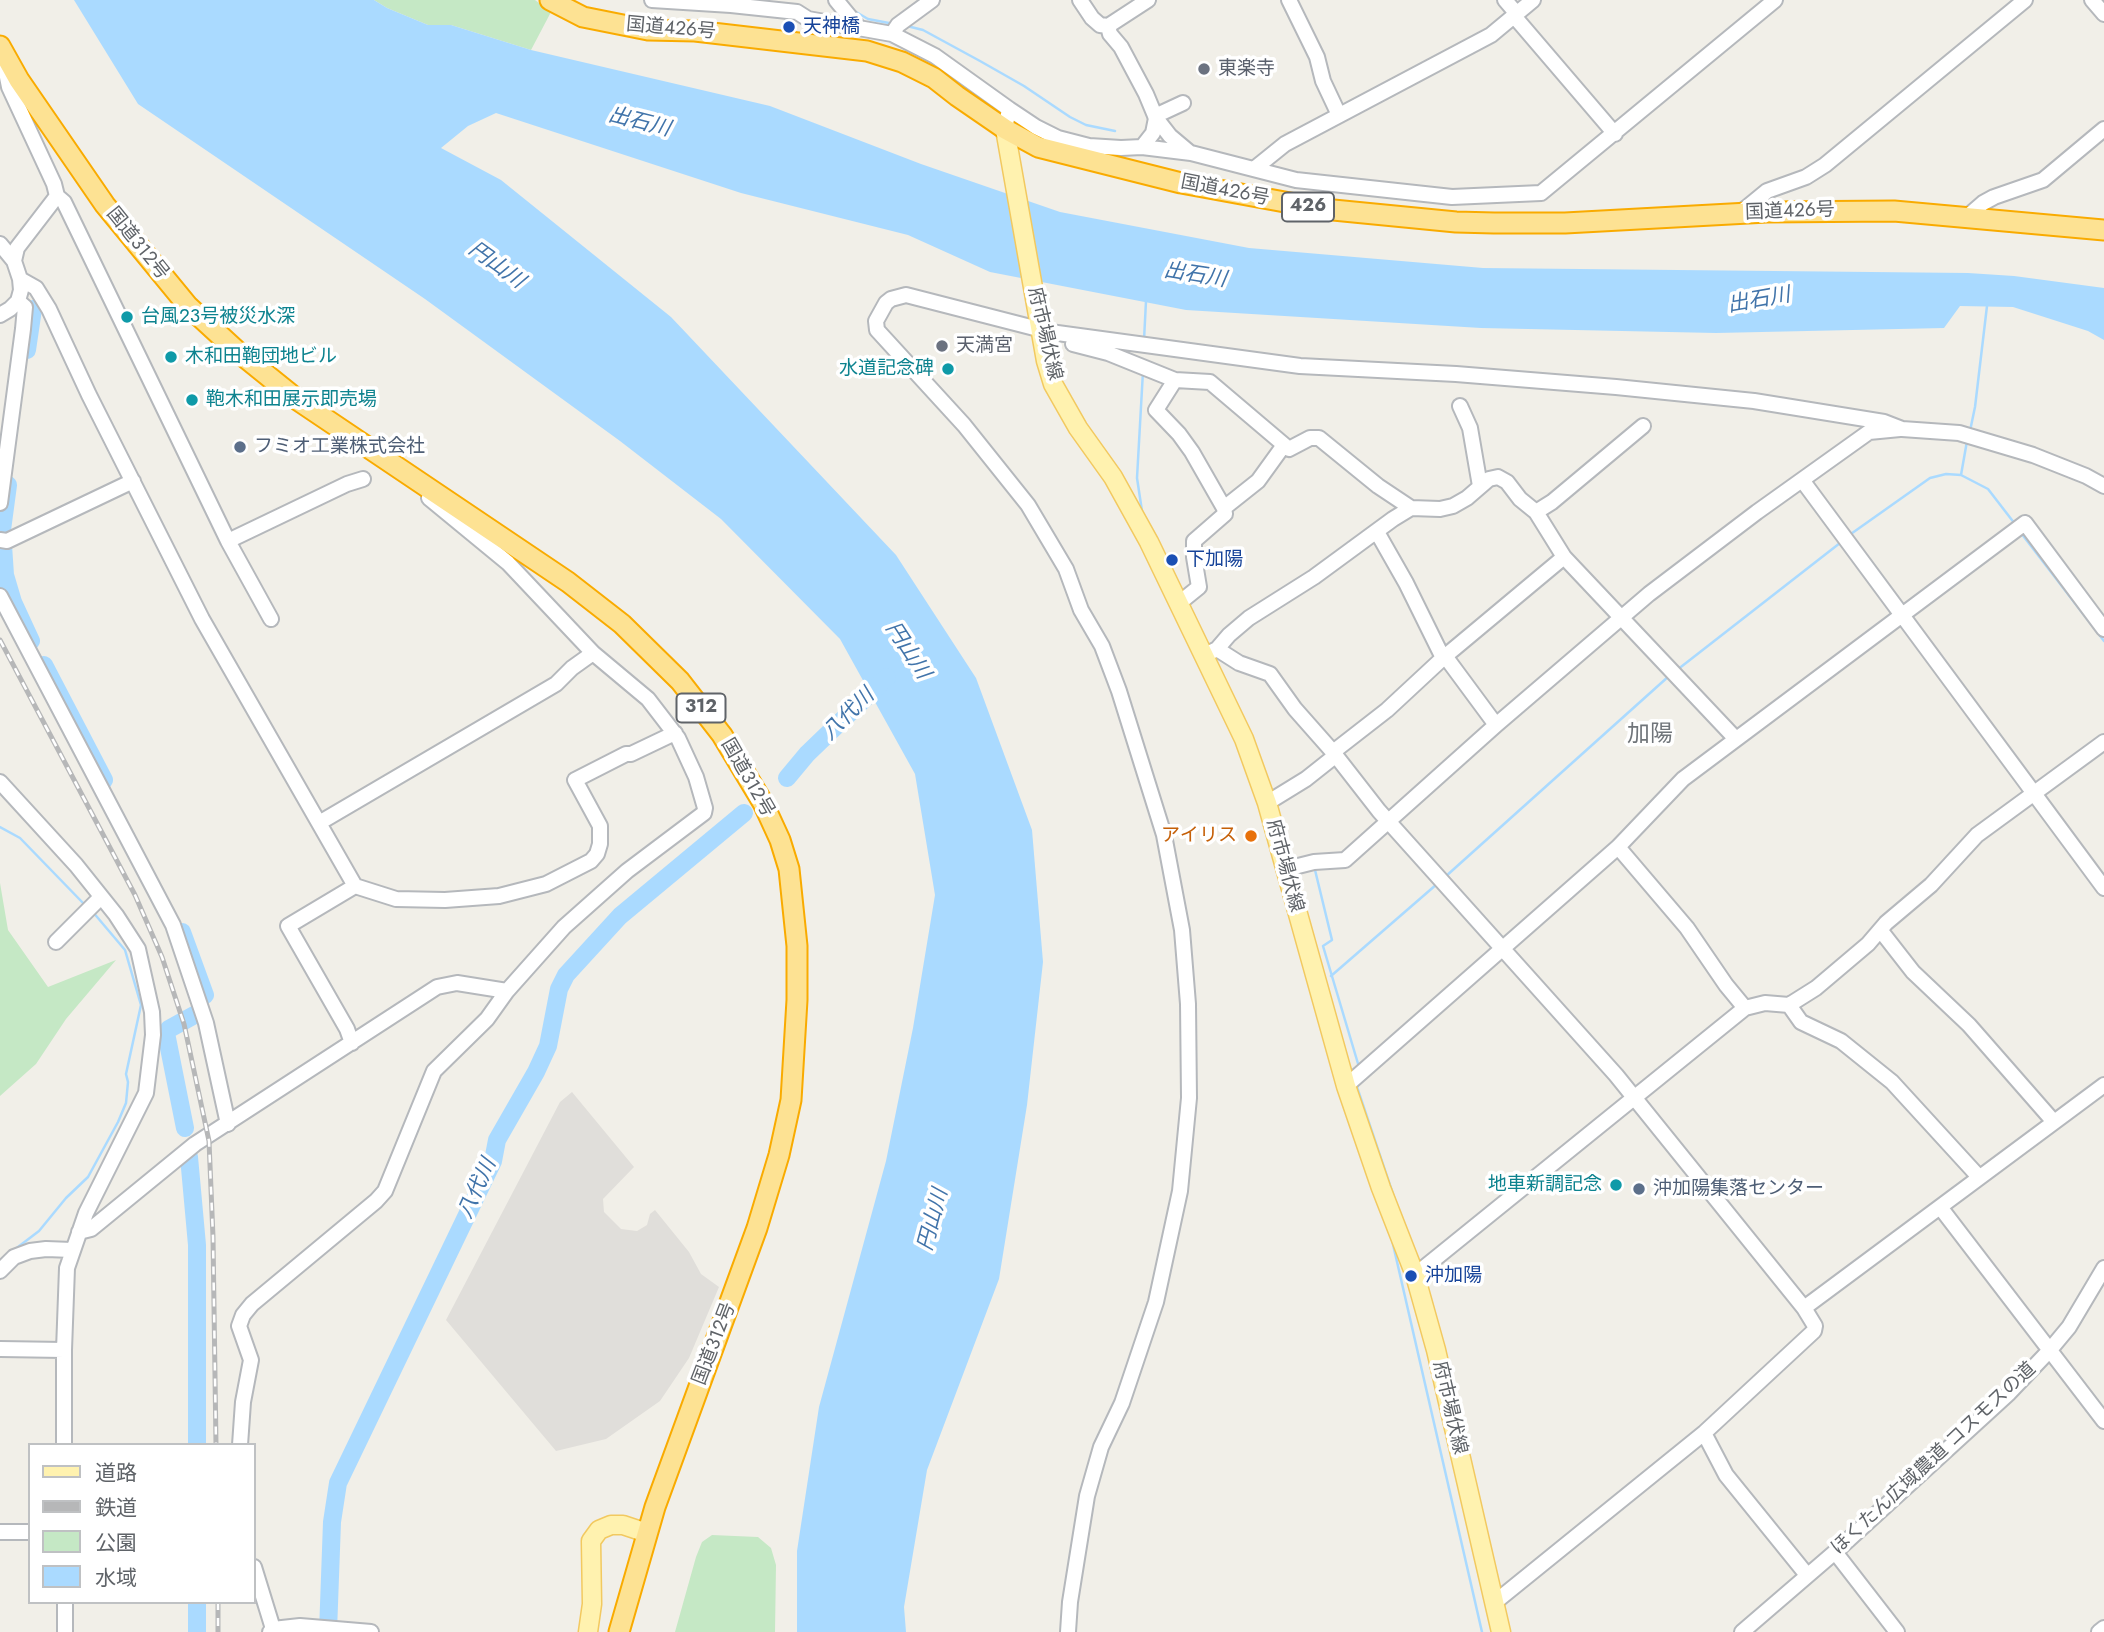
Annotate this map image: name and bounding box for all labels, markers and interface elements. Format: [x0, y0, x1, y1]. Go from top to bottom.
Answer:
street label: 国道426号 [625, 14, 717, 44]
place label: 天神橋 [803, 16, 860, 38]
marker: 天神橋 [781, 19, 797, 35]
place label: 東楽寺 [1218, 58, 1275, 80]
marker: 東楽寺 [1196, 61, 1212, 77]
water label: 出石川 [605, 103, 673, 143]
street label: 国道426号 [1179, 171, 1271, 211]
road number: 426 [1282, 192, 1334, 222]
street label: 国道426号 [1745, 199, 1835, 225]
street label: 国道312号 [101, 203, 173, 285]
water label: 円山川 [463, 237, 529, 295]
water label: 出石川 [1162, 259, 1228, 293]
water label: 出石川 [1726, 283, 1792, 319]
street label: 府市場伏線 [1022, 285, 1066, 383]
place label: 台風23号被災水深 [141, 306, 295, 328]
marker: 台風23号被災水深 [119, 309, 135, 325]
place label: 天満宮 [956, 335, 1013, 357]
marker: 天満宮 [934, 338, 950, 354]
place label: 木和田鞄団地ビル [185, 346, 337, 368]
marker: 木和田鞄団地ビル [163, 349, 179, 365]
place label: 水道記念碑 [839, 358, 934, 380]
marker: 水道記念碑 [940, 361, 956, 377]
place label: 鞄木和田展示即売場 [206, 389, 377, 411]
marker: 鞄木和田展示即売場 [184, 392, 200, 408]
place label: フミオ工業株式会社 [254, 436, 425, 458]
marker: フミオ工業株式会社 [232, 439, 248, 455]
place label: 下加陽 [1186, 549, 1243, 571]
marker: 下加陽 [1164, 552, 1180, 568]
water label: 円山川 [879, 618, 935, 684]
water label: 八代川 [818, 684, 880, 746]
road number: 312 [676, 694, 726, 722]
district label: 加陽 [1627, 721, 1673, 749]
street label: 国道312号 [715, 735, 779, 821]
street label: 府市場伏線 [1261, 817, 1307, 915]
place label: アイリス [1161, 825, 1237, 847]
marker: アイリス [1243, 828, 1259, 844]
water label: 八代川 [454, 1155, 502, 1223]
place label: 地車新調記念 [1488, 1174, 1602, 1196]
marker: 地車新調記念 [1608, 1177, 1624, 1193]
place label: 沖加陽集落センター [1653, 1178, 1824, 1200]
marker: 沖加陽集落センター [1631, 1181, 1647, 1197]
water label: 円山川 [914, 1186, 954, 1254]
place label: 沖加陽 [1425, 1265, 1482, 1287]
marker: 沖加陽 [1403, 1268, 1419, 1284]
street label: 国道312号 [689, 1299, 741, 1389]
street label: ほくたん広域農道 コスモスの道 [1827, 1358, 2041, 1560]
street label: 府市場伏線 [1427, 1359, 1471, 1457]
legend [28, 1443, 256, 1604]
text: 道路 [95, 1458, 137, 1488]
text: 鉄道 [95, 1493, 137, 1523]
text: 公園 [95, 1528, 137, 1558]
text: 水域 [95, 1563, 137, 1593]

